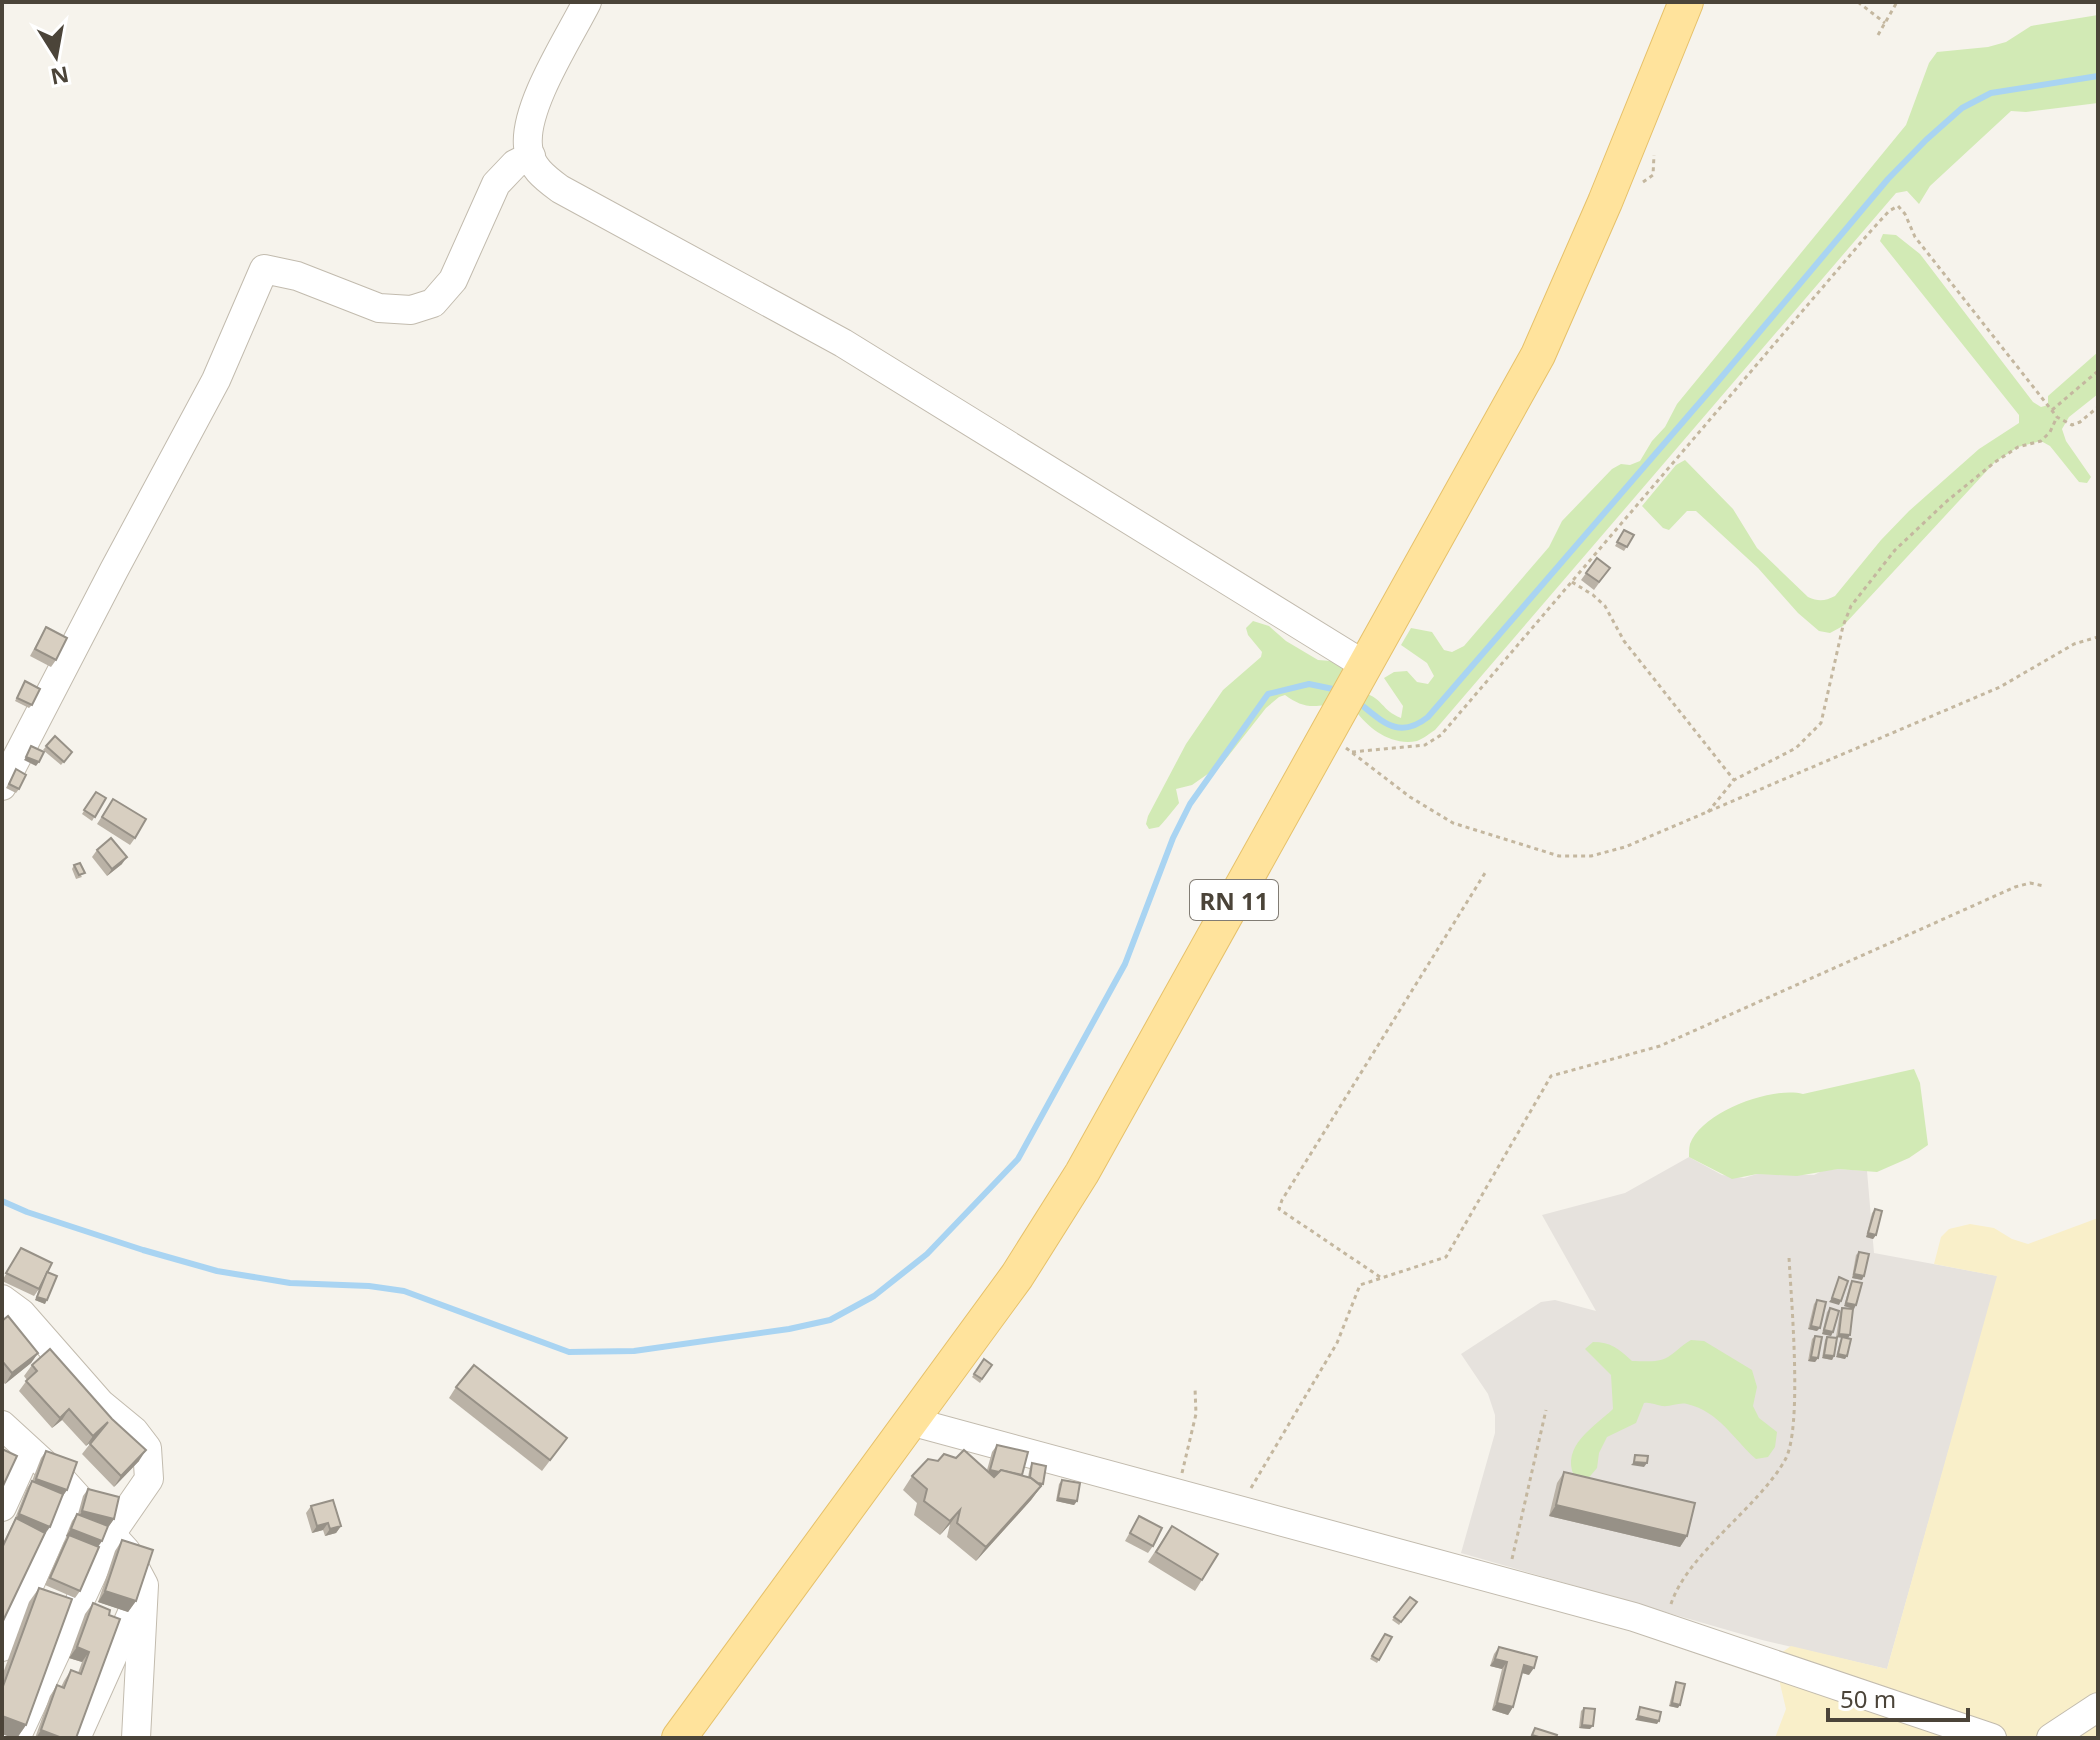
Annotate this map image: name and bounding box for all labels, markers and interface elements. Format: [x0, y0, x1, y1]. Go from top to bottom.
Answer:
north arrow [16, 16, 96, 96]
text: N [48, 60, 72, 93]
road number: RN 11 [1190, 880, 1278, 920]
scale bar [1828, 1672, 1968, 1722]
text: 50 m [1840, 1682, 1896, 1715]

